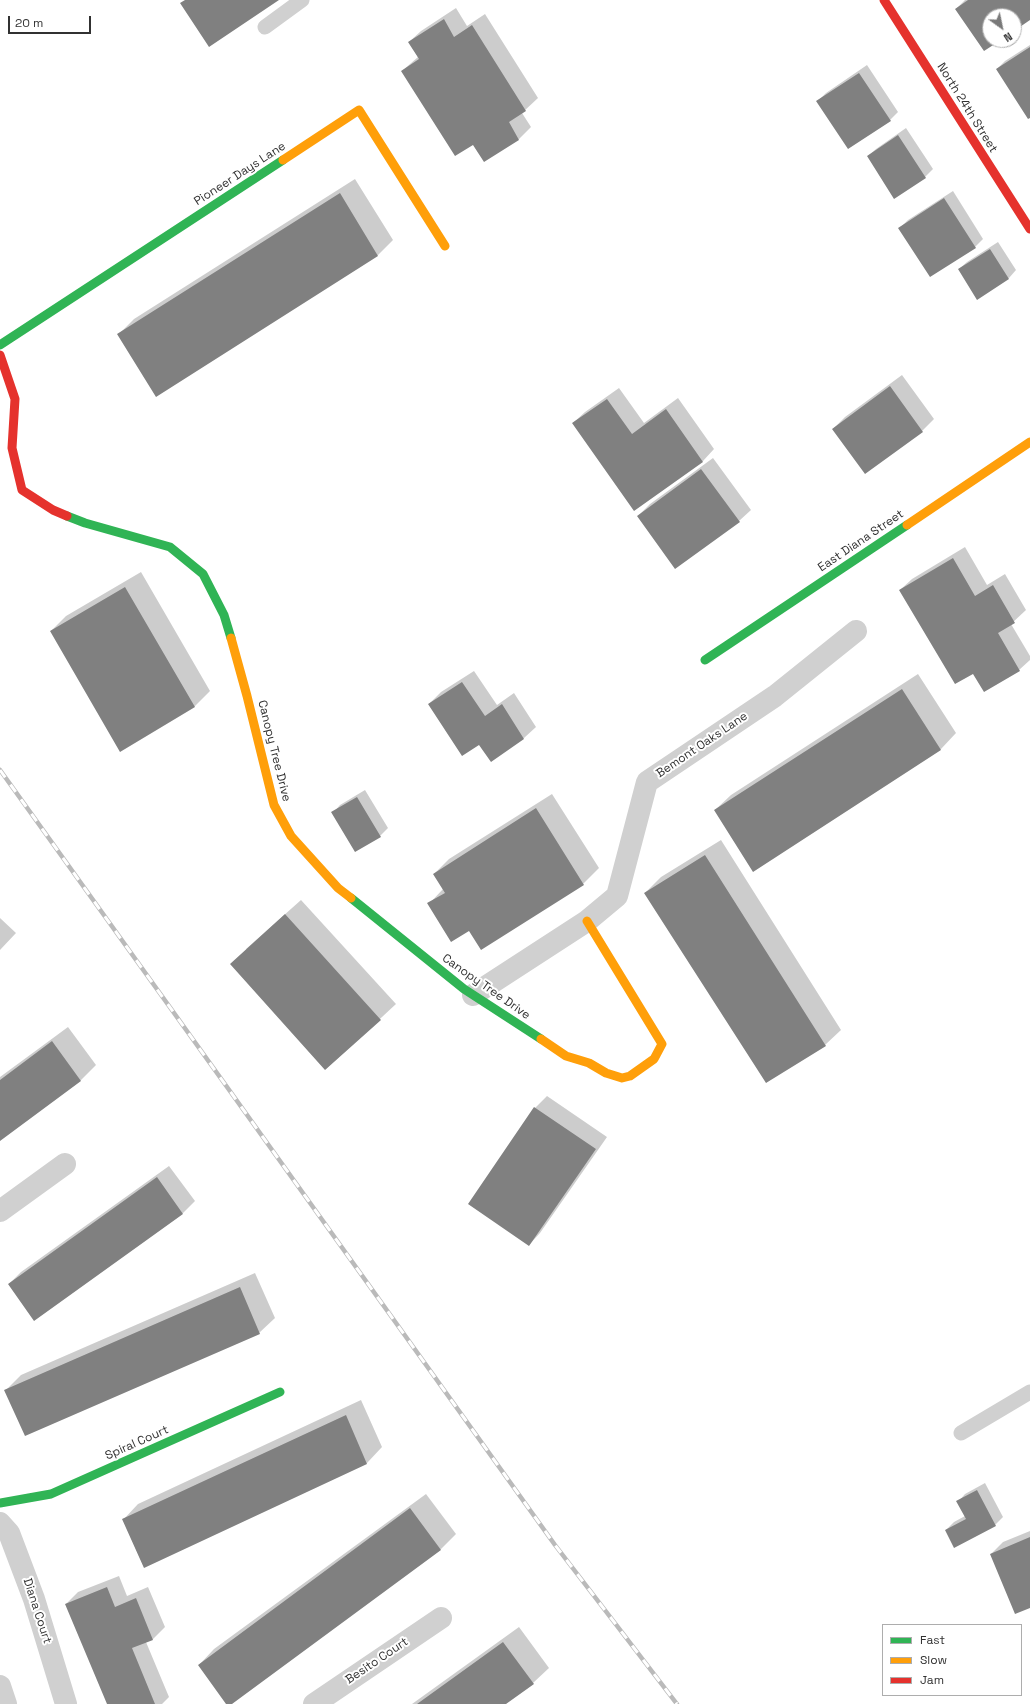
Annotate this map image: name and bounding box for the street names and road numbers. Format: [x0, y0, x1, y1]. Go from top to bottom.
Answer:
street label: North 24th Street [934, 61, 1000, 155]
street label: Pioneer Days Lane [192, 139, 288, 209]
street label: East Diana Street [815, 507, 907, 575]
street label: Canopy Tree Drive [254, 699, 294, 803]
street label: Bemont Oaks Lane [654, 709, 750, 781]
street label: Canopy Tree Drive [439, 951, 533, 1023]
street label: Spiral Court [103, 1423, 171, 1463]
street label: Diana Court [20, 1577, 54, 1645]
street label: Besito Court [343, 1635, 411, 1687]

